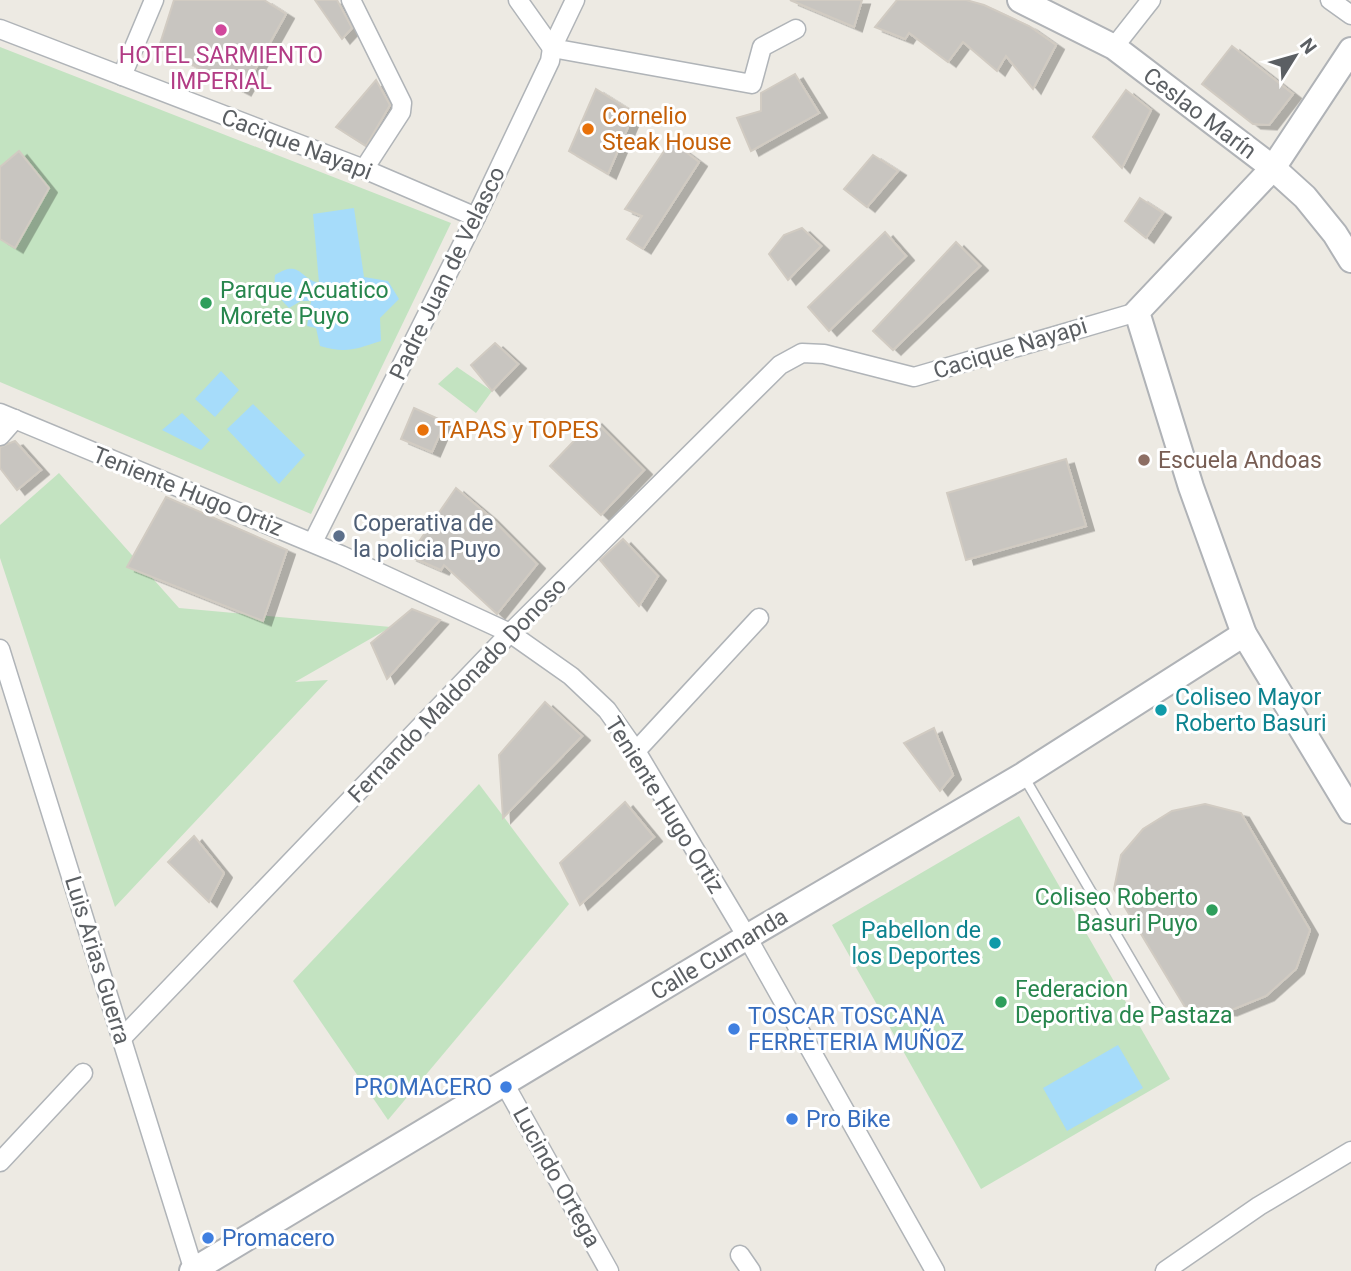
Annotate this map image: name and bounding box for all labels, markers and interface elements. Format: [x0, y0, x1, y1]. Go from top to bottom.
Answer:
north arrow [1260, 21, 1330, 91]
marker: HOTEL SARMIENTO IMPERIAL [213, 22, 229, 38]
text: N [1295, 34, 1321, 58]
place label: HOTEL SARMIENTO IMPERIAL [119, 42, 323, 95]
street label: Ceslao Marín [1138, 62, 1262, 165]
street label: Cacique Nayapi [218, 103, 376, 186]
place label: Cornelio Steak House [602, 103, 732, 156]
marker: Cornelio Steak House [580, 121, 596, 137]
street label: Padre Juan de Velasco [384, 162, 511, 384]
place label: Parque Acuatico Morete Puyo [220, 277, 389, 330]
marker: Parque Acuatico Morete Puyo [198, 295, 214, 311]
street label: Cacique Nayapi [930, 312, 1090, 385]
place label: TAPAS y TOPES [437, 417, 599, 444]
marker: TAPAS y TOPES [415, 422, 431, 438]
street label: Teniente Hugo Ortiz [89, 441, 287, 542]
place label: Escuela Andoas [1158, 447, 1322, 474]
marker: Escuela Andoas [1136, 452, 1152, 468]
place label: Coperativa de la policia Puyo [353, 510, 501, 563]
marker: Coperativa de la policia Puyo [331, 528, 347, 544]
street label: Fernando Maldonado Donoso [343, 572, 572, 809]
place label: Coliseo Mayor Roberto Basuri [1175, 684, 1327, 737]
marker: Coliseo Mayor Roberto Basuri [1153, 702, 1169, 718]
street label: Teniente Hugo Ortiz [599, 712, 730, 898]
street label: Luis Arias Guerra [59, 873, 136, 1047]
place label: Coliseo Roberto Basuri Puyo [1035, 884, 1198, 937]
marker: Coliseo Roberto Basuri Puyo [1204, 902, 1220, 918]
street label: Calle Cumanda [646, 903, 793, 1006]
place label: Pabellon de los Deportes [851, 917, 981, 970]
marker: Pabellon de los Deportes [987, 935, 1003, 951]
place label: Federacion Deportiva de Pastaza [1015, 976, 1233, 1029]
marker: Federacion Deportiva de Pastaza [993, 994, 1009, 1010]
place label: TOSCAR TOSCANA FERRETERIA MUÑOZ [748, 1003, 964, 1056]
marker: TOSCAR TOSCANA FERRETERIA MUÑOZ [726, 1021, 742, 1037]
place label: PROMACERO [354, 1074, 492, 1101]
marker: PROMACERO [498, 1079, 514, 1095]
street label: Lucindo Ortega [507, 1102, 606, 1252]
place label: Pro Bike [806, 1106, 890, 1133]
marker: Pro Bike [784, 1111, 800, 1127]
place label: Promacero [222, 1225, 335, 1252]
marker: Promacero [200, 1230, 216, 1246]

